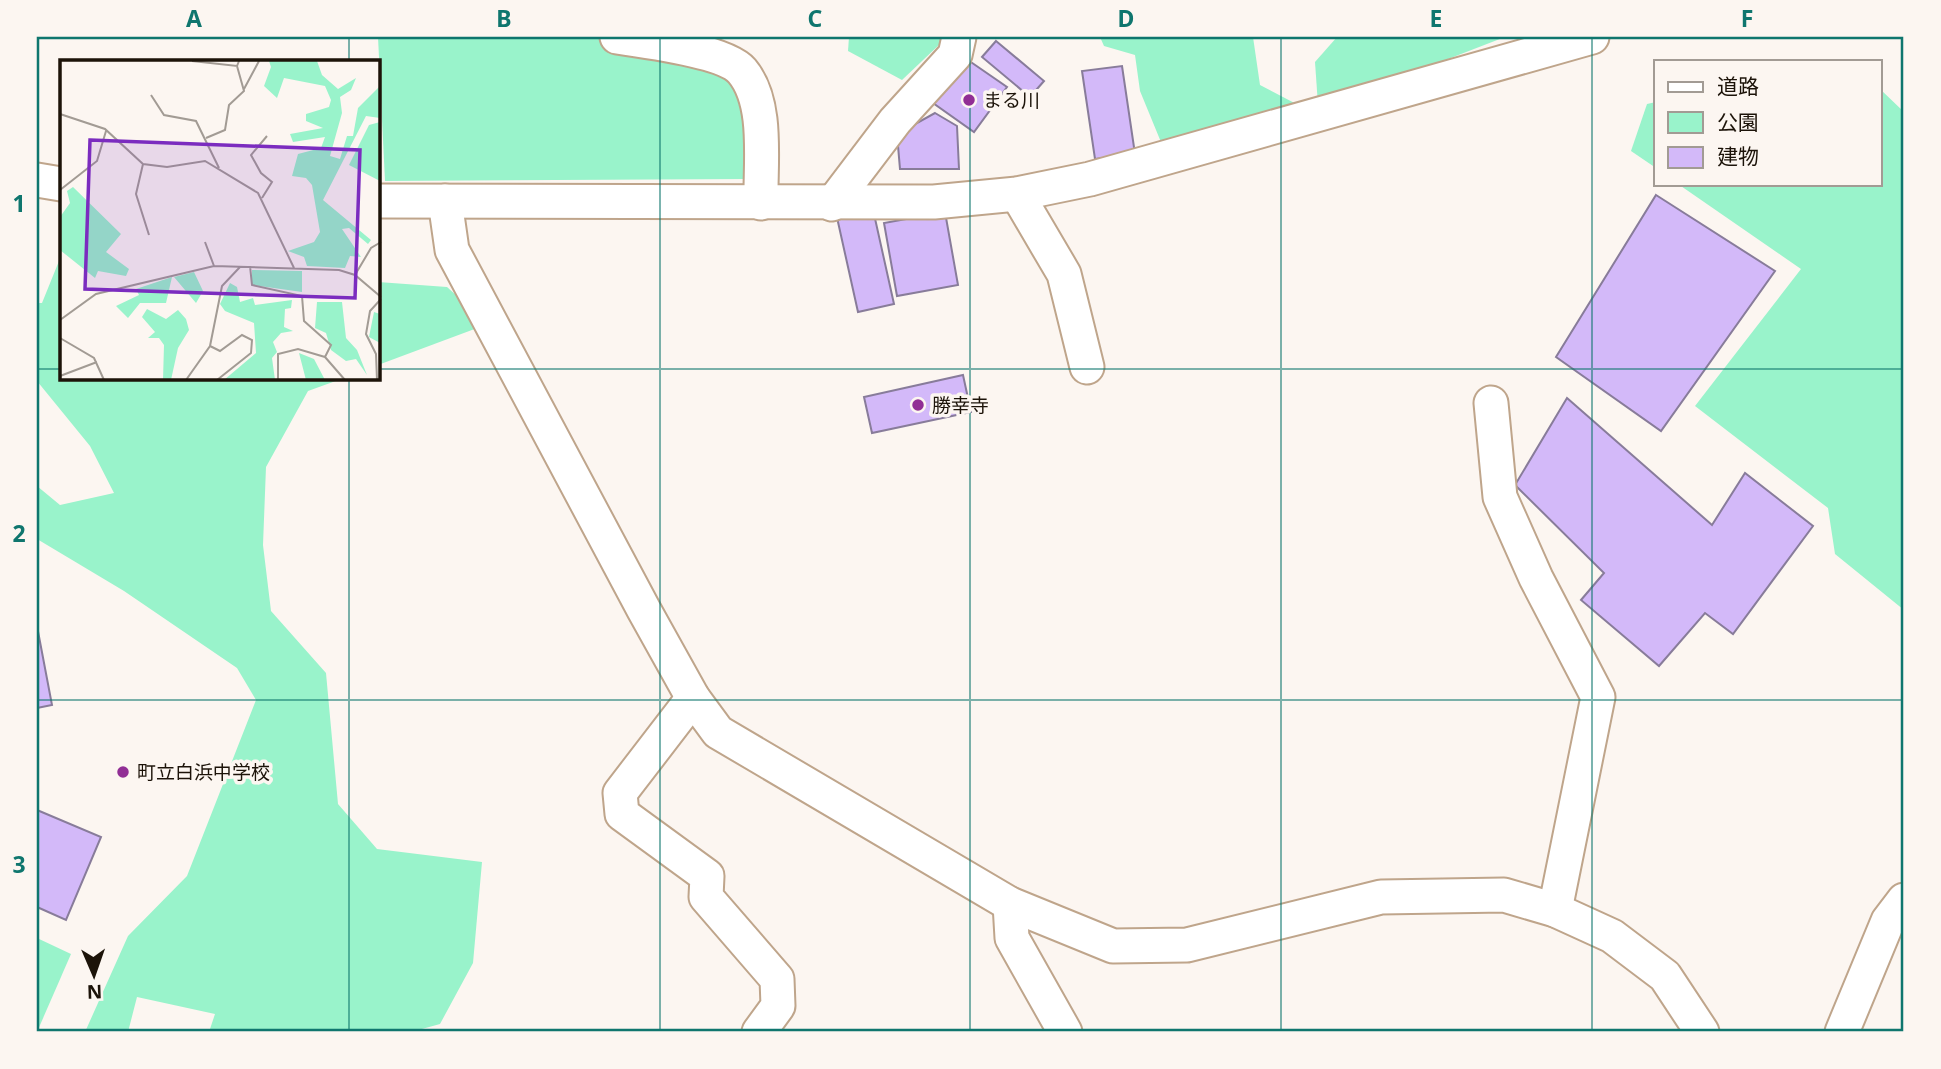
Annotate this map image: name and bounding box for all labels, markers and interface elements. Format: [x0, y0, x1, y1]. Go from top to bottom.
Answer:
text: A [186, 2, 202, 34]
text: B [496, 2, 512, 34]
text: C [808, 2, 823, 34]
text: D [1118, 2, 1134, 34]
text: E [1430, 2, 1442, 34]
text: F [1741, 2, 1753, 34]
inset map [60, 60, 380, 380]
legend [1654, 60, 1882, 186]
text: 道路 [1717, 72, 1759, 100]
place label: まる川 [983, 87, 1040, 113]
marker: まる川 [961, 92, 977, 108]
text: 公園 [1717, 108, 1759, 136]
text: 建物 [1717, 142, 1759, 170]
text: 1 [12, 187, 26, 219]
place label: 勝幸寺 [932, 392, 989, 418]
marker: 勝幸寺 [910, 397, 926, 413]
text: 2 [12, 517, 26, 549]
place label: 町立白浜中学校 [137, 759, 270, 785]
marker: 町立白浜中学校 [115, 764, 131, 780]
text: 3 [12, 848, 26, 880]
north arrow [60, 940, 130, 1010]
text: N [86, 979, 103, 1005]

